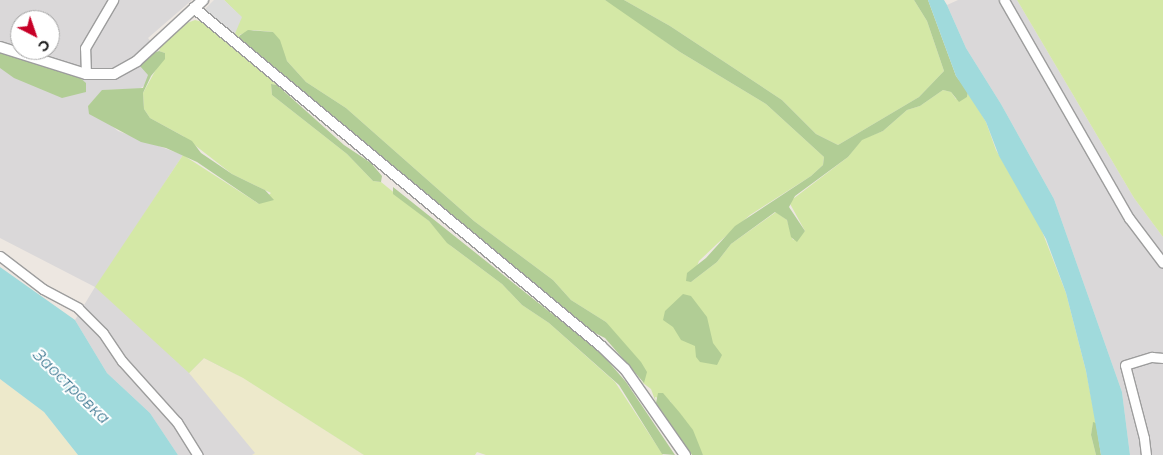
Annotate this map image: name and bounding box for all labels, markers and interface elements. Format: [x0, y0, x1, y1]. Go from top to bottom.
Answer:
north arrow [10, 10, 60, 60]
text: С [34, 35, 54, 56]
water label: Заостровка [29, 346, 113, 428]

